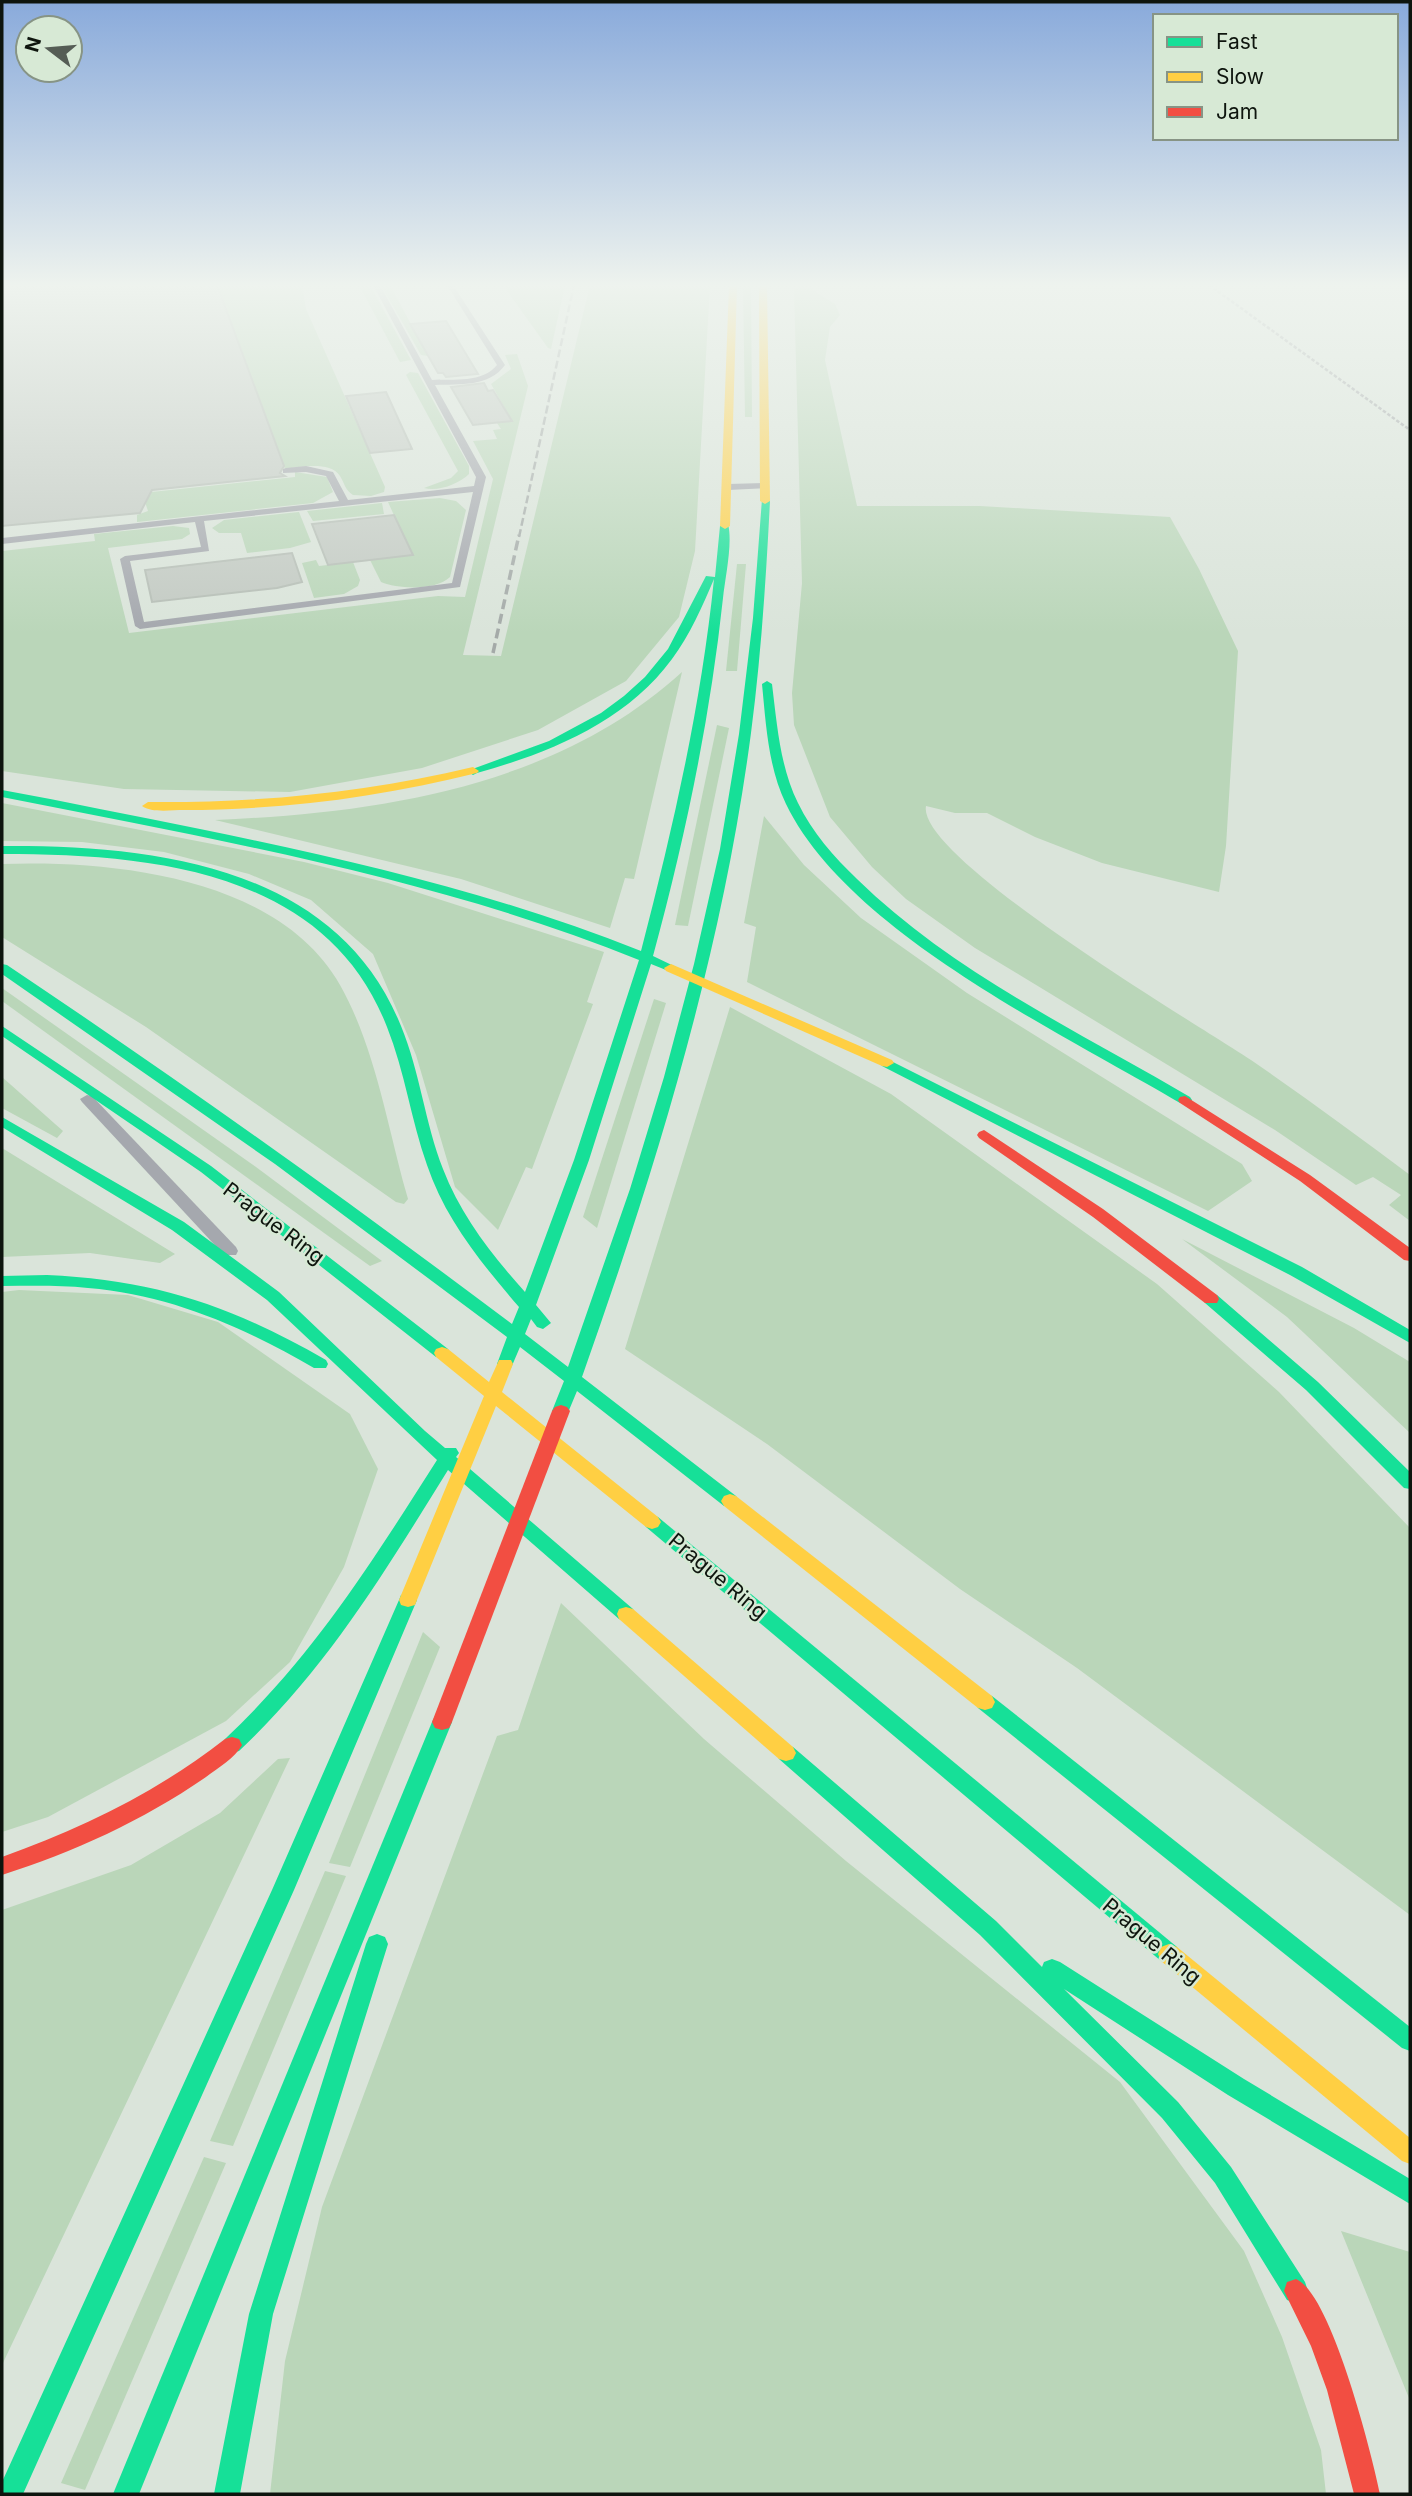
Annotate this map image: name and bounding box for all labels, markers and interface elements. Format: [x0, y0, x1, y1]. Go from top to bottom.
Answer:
north arrow [14, 14, 84, 84]
legend [1153, 14, 1398, 140]
text: Fast [1216, 29, 1258, 54]
text: N [20, 34, 46, 55]
text: Slow [1216, 64, 1264, 89]
text: Jam [1216, 99, 1258, 124]
street label: Prague Ring [218, 1177, 330, 1269]
street label: Prague Ring [664, 1528, 772, 1624]
street label: Prague Ring [1098, 1893, 1206, 1989]

